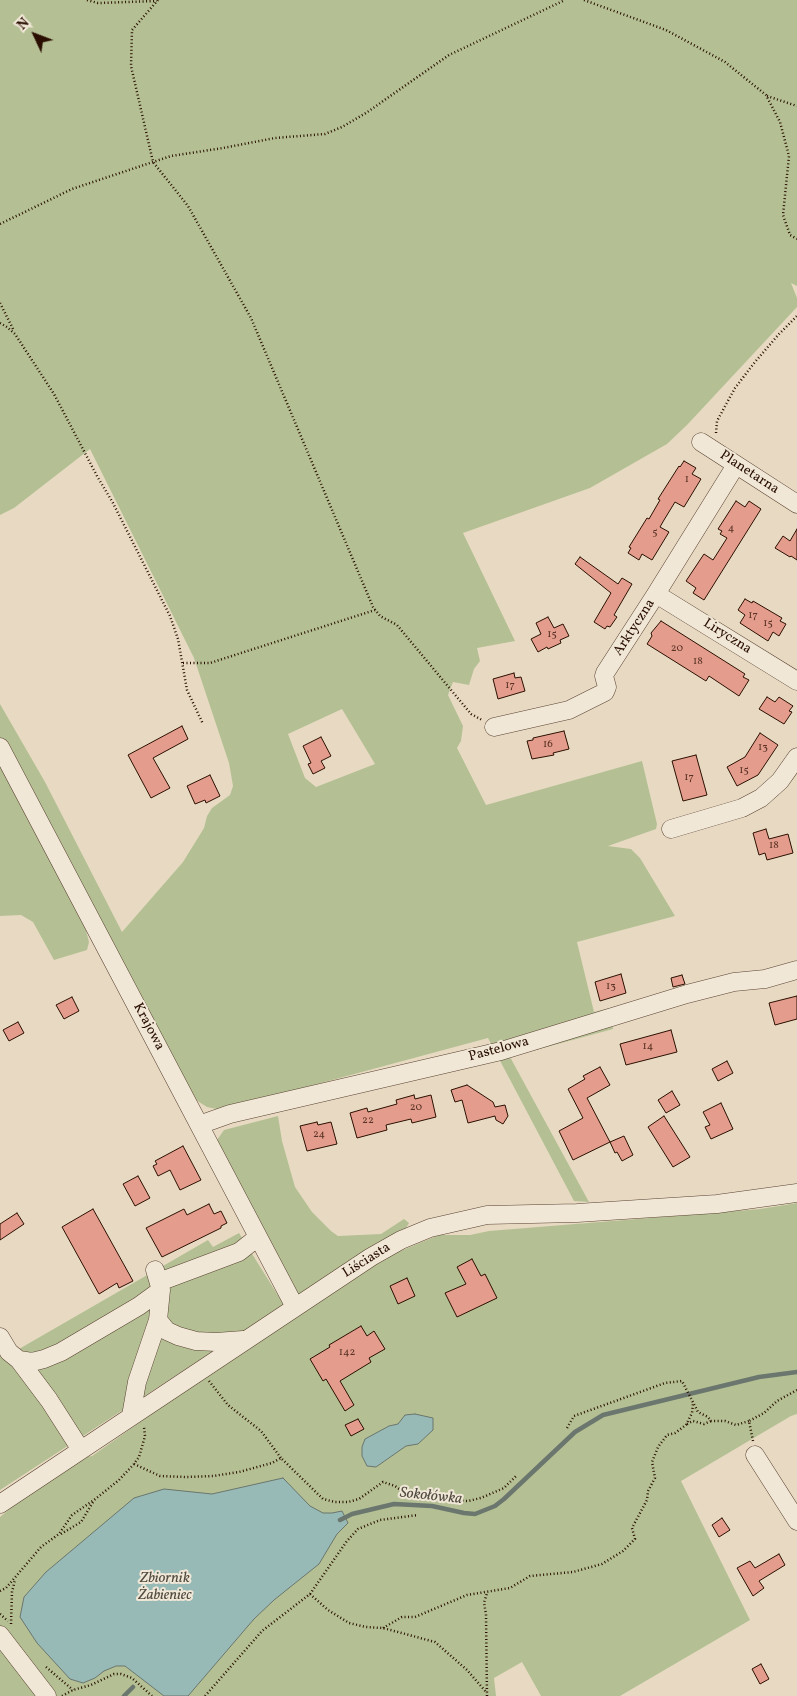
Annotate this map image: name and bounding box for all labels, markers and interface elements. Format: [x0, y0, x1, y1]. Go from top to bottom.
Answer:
north arrow [10, 10, 60, 60]
text: N [13, 14, 34, 35]
street label: Planetarna [716, 448, 782, 498]
house number: 1 [685, 473, 689, 487]
house number: 4 [728, 522, 734, 536]
house number: 5 [652, 526, 658, 540]
street label: Arktyczna [610, 596, 660, 660]
house number: 17 [748, 609, 758, 623]
street label: Liryczna [700, 616, 754, 658]
house number: 15 [763, 617, 773, 631]
house number: 15 [547, 628, 557, 642]
house number: 20 [671, 642, 683, 656]
house number: 18 [693, 655, 703, 669]
house number: 17 [505, 679, 515, 693]
house number: 16 [543, 738, 553, 752]
house number: 13 [758, 741, 768, 755]
house number: 15 [739, 764, 749, 778]
house number: 17 [684, 771, 694, 785]
house number: 18 [769, 839, 779, 853]
house number: 13 [606, 980, 616, 994]
street label: Krajowa [129, 1000, 167, 1054]
street label: Pastelowa [467, 1034, 531, 1066]
house number: 14 [643, 1040, 653, 1054]
house number: 20 [410, 1101, 422, 1115]
house number: 22 [362, 1114, 374, 1128]
house number: 24 [313, 1128, 325, 1142]
street label: Liściasta [340, 1240, 394, 1282]
house number: 142 [339, 1346, 355, 1360]
water label: Sokołówka [399, 1485, 463, 1509]
water label: Zbiornik Żabieniec [138, 1570, 192, 1605]

